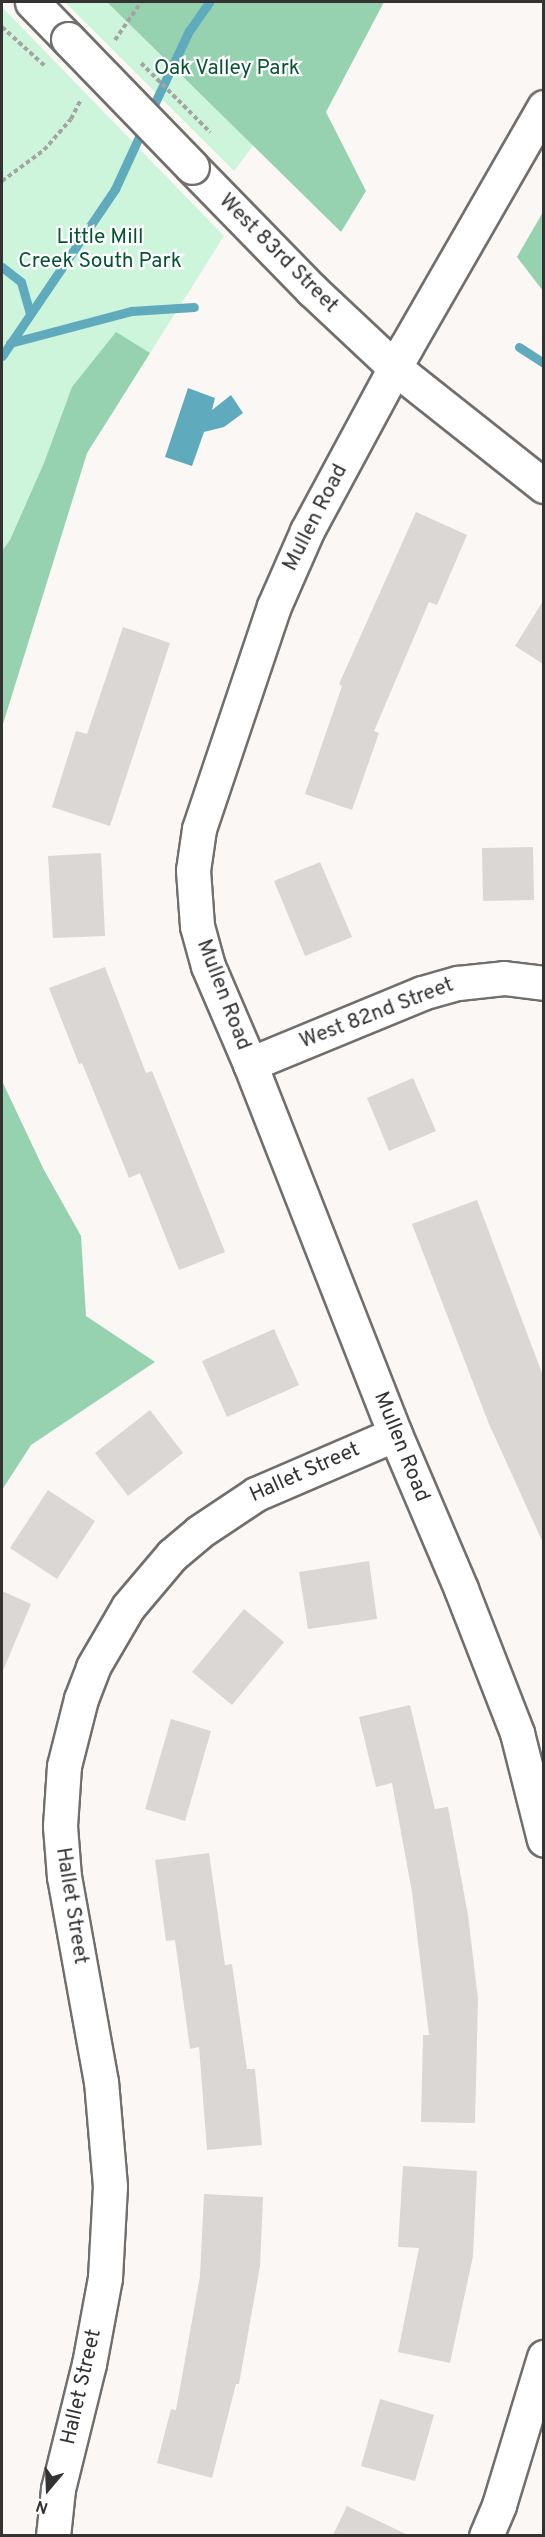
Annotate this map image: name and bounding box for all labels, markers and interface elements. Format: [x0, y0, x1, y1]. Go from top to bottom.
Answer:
park label: Oak Valley Park [154, 56, 300, 82]
street label: West 83rd Street [213, 189, 343, 319]
park label: Little Mill Creek South Park [18, 225, 182, 275]
street label: Mullen Road [278, 460, 354, 576]
street label: Mullen Road [190, 936, 256, 1054]
street label: West 82nd Street [297, 973, 457, 1055]
street label: Mullen Road [367, 1388, 435, 1506]
street label: Hallet Street [246, 1438, 364, 1508]
street label: Hallet Street [49, 1846, 93, 1966]
street label: Hallet Street [56, 2327, 108, 2447]
north arrow [18, 2459, 78, 2519]
text: N [33, 2495, 51, 2517]

